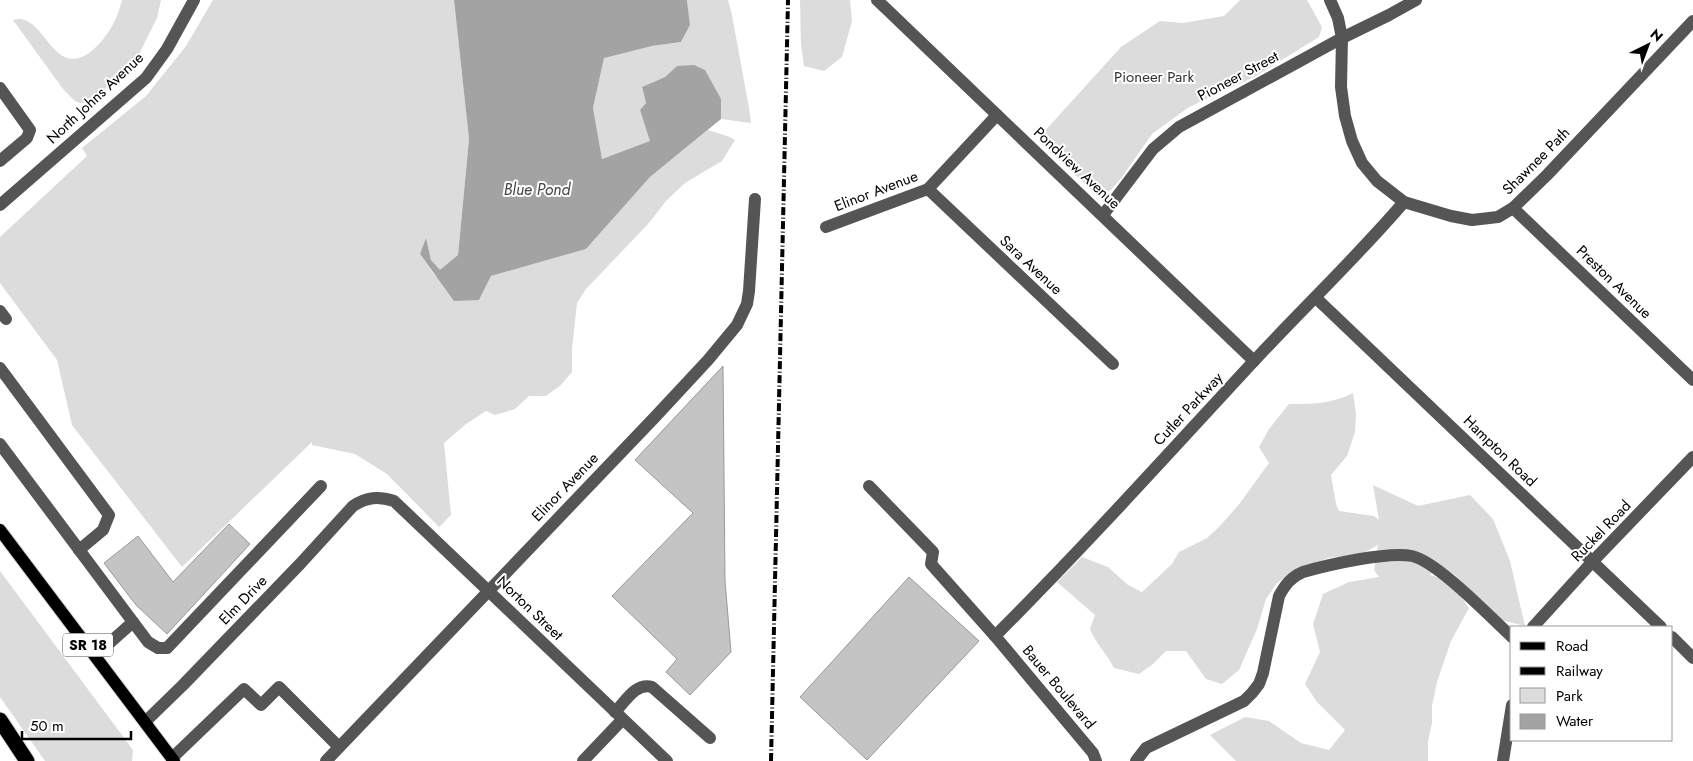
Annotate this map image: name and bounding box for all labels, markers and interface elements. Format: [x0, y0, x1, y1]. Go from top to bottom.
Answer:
north arrow [1623, 20, 1673, 70]
text: N [1646, 24, 1668, 46]
street label: Pioneer Street [1194, 45, 1283, 107]
street label: North Johns Avenue [42, 47, 149, 149]
park label: Pioneer Park [1114, 66, 1194, 88]
street label: Pondview Avenue [1029, 122, 1126, 214]
street label: Shawnee Path [1497, 122, 1575, 200]
street label: Elinor Avenue [831, 165, 921, 217]
water label: Blue Pond [504, 178, 571, 201]
street label: Sara Avenue [995, 230, 1068, 300]
street label: Preston Avenue [1571, 240, 1657, 324]
street label: Cutler Parkway [1148, 367, 1228, 451]
street label: Hampton Road [1458, 410, 1542, 492]
street label: Elinor Avenue [527, 448, 604, 526]
street label: Ruckel Road [1566, 495, 1636, 567]
street label: Elm Drive [214, 570, 272, 630]
street label: Norton Street [492, 571, 568, 646]
legend [1510, 626, 1673, 741]
road number: SR 18 [63, 634, 113, 656]
text: Road [1556, 635, 1588, 657]
street label: Bauer Boulevard [1017, 640, 1101, 734]
text: Railway [1556, 660, 1603, 682]
text: Park [1556, 685, 1583, 707]
scale bar [22, 708, 131, 740]
text: Water [1556, 710, 1594, 732]
text: 50 m [30, 715, 64, 737]

